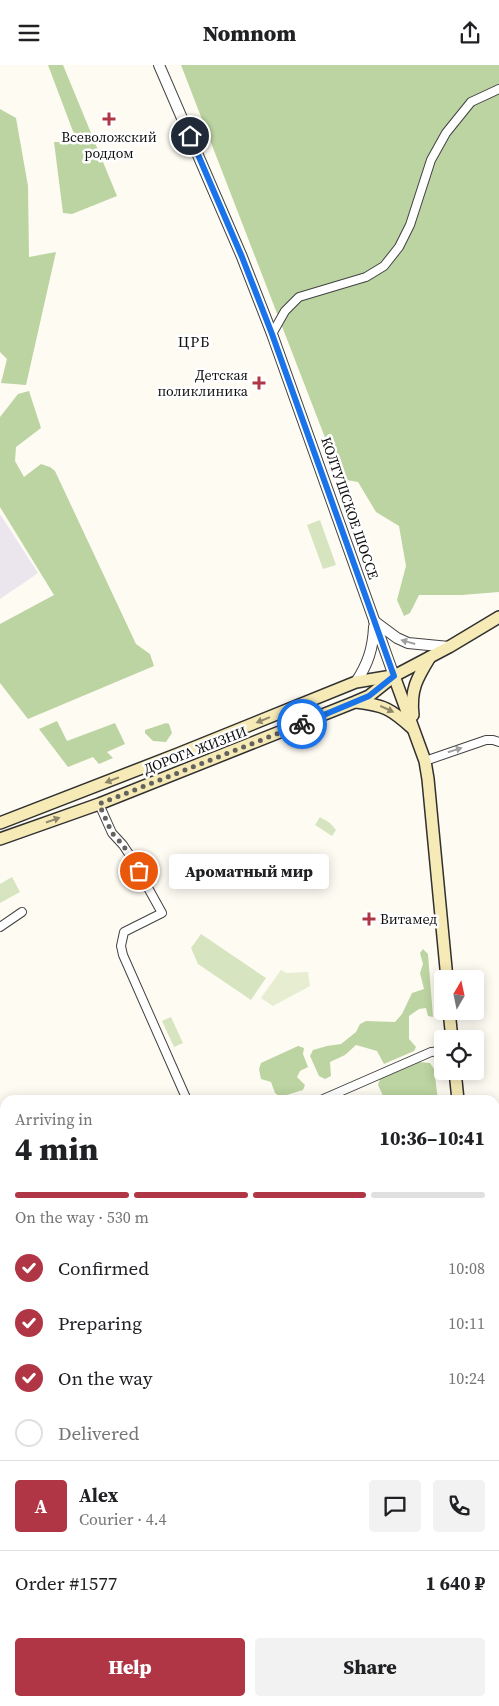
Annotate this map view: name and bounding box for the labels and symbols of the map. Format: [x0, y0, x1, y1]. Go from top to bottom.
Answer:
marker: Всеволожский роддом [102, 112, 116, 126]
pin [169, 115, 211, 157]
place label: Всеволожский роддом [61, 127, 157, 163]
district label: ЦРБ [178, 331, 210, 352]
place label: Детская поликлиника [157, 365, 249, 401]
marker: Детская поликлиника [252, 376, 266, 390]
street label: КОЛТУШСКОЕ ШОССЕ [316, 434, 384, 582]
one-way arrow [401, 638, 416, 646]
courier [277, 699, 327, 749]
one-way arrow [380, 705, 394, 713]
one-way arrow [255, 717, 270, 724]
street label: ДОРОГА ЖИЗНИ [140, 721, 250, 779]
one-way arrow [448, 746, 463, 753]
one-way arrow [104, 776, 119, 784]
one-way arrow [46, 816, 61, 824]
pin [118, 850, 160, 892]
callout: Ароматный мир [169, 853, 329, 889]
place label: Витамед [380, 909, 437, 929]
marker: Витамед [362, 912, 376, 926]
north arrow [434, 970, 484, 1020]

